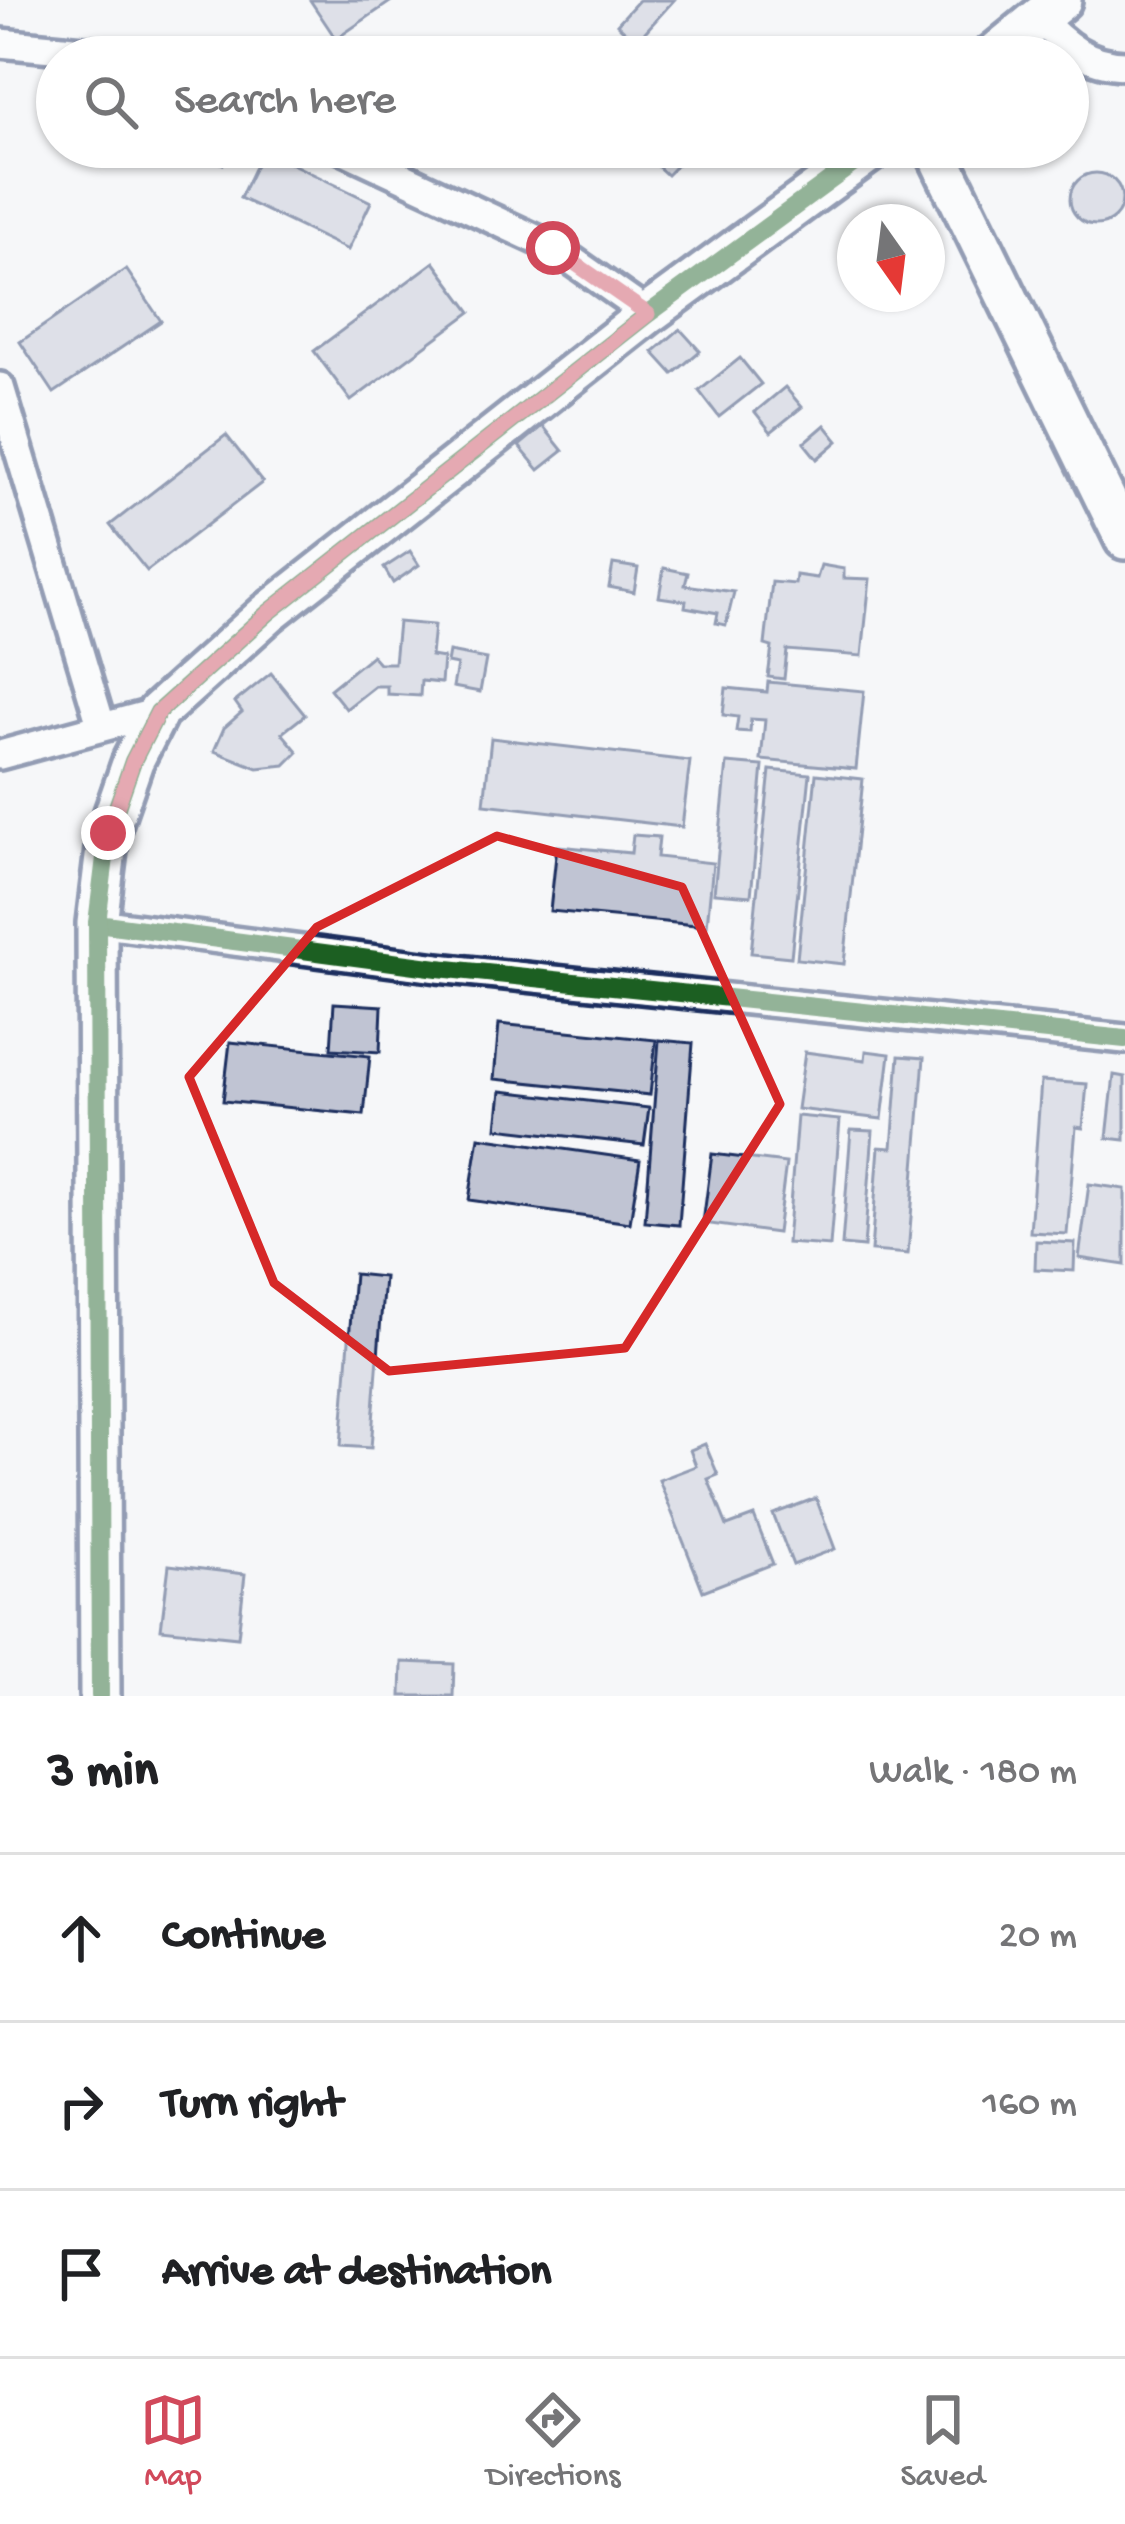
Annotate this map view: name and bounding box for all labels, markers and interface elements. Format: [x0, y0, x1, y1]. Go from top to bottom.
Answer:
search box [36, 36, 1089, 168]
icon: search [78, 69, 144, 135]
text: Search here [174, 76, 396, 129]
north arrow [837, 204, 945, 312]
route start [526, 221, 580, 275]
route end [81, 806, 135, 860]
text: 3 min [48, 1744, 158, 1804]
text: Walk · 180 m [869, 1751, 1077, 1797]
icon: ahead [48, 1905, 114, 1971]
text: Continue [162, 1911, 325, 1964]
text: 20 m [999, 1915, 1077, 1961]
icon: right [48, 2073, 114, 2139]
text: Turn right [162, 2079, 342, 2132]
text: 160 m [982, 2083, 1077, 2129]
icon: arrive [48, 2241, 114, 2307]
text: Arrive at destination [162, 2247, 551, 2300]
tab: Map [140, 2387, 206, 2497]
tab: Directions [486, 2387, 620, 2497]
tab: Saved [900, 2387, 985, 2497]

